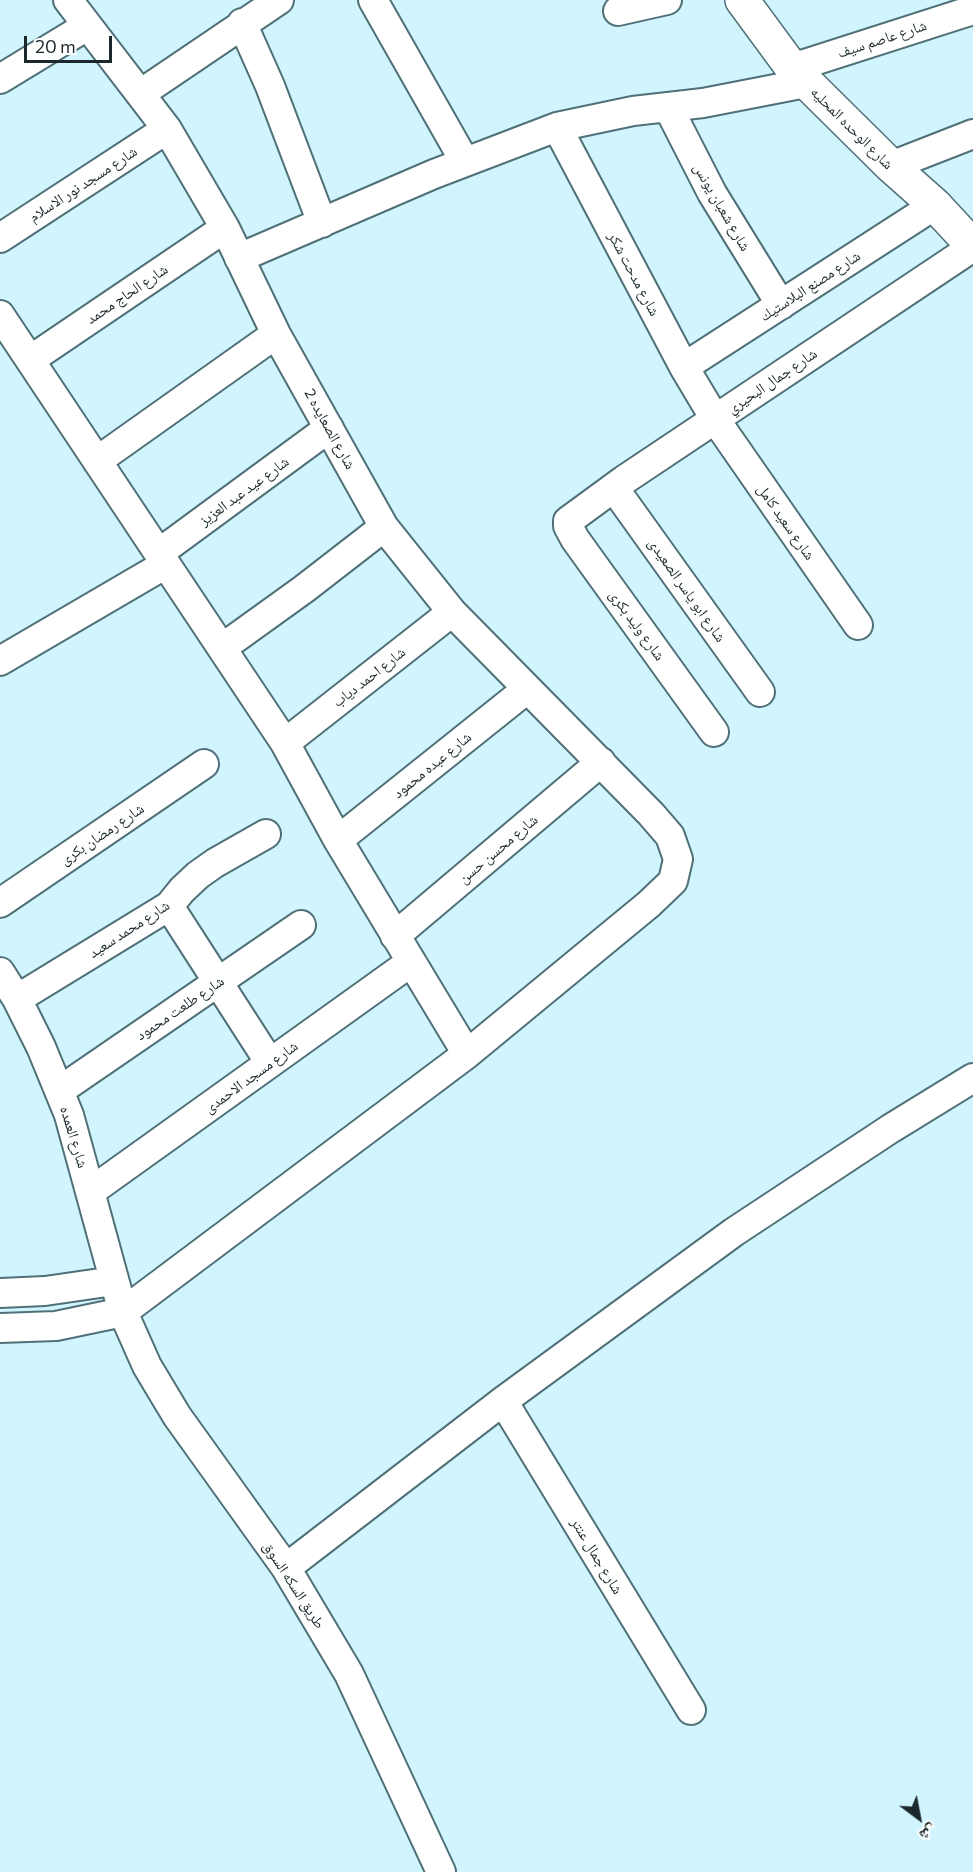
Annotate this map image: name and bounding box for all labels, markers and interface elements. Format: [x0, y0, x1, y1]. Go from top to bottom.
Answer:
street label: شارع عاصم سيف [835, 16, 929, 62]
scale bar [27, 24, 116, 62]
text: 20 m [35, 35, 76, 57]
street label: شارع الوحده المحليه [807, 83, 897, 173]
street label: شارع مسجد نور الاسلام [25, 142, 141, 226]
street label: شارع شعبان يونس [689, 160, 755, 254]
street label: شارع مدحت شكر [604, 229, 664, 319]
street label: شارع مصنع البلاستيك [756, 247, 864, 325]
street label: شارع الحاج محمد [83, 260, 171, 328]
street label: شارع جمال البحيري [724, 344, 820, 418]
street label: شارع الصعايده 2 [300, 386, 360, 472]
street label: شارع عيد عبد العزيز [196, 452, 292, 530]
street label: شارع سعيد كامل [753, 481, 819, 563]
street label: شارع ابو ياسر الصعيدى [644, 534, 730, 646]
street label: شارع وليد بكرى [605, 586, 669, 664]
street label: شارع احمد دياب [329, 643, 409, 711]
street label: شارع عبده محمود [389, 728, 475, 802]
street label: شارع رمضان بكرى [57, 799, 147, 869]
street label: شارع محسن حسن [455, 811, 541, 887]
street label: شارع محمد سعيد [85, 896, 173, 962]
street label: شارع طلعت محمود [132, 972, 228, 1044]
street label: شارع مسجد الاحمدى [201, 1037, 301, 1117]
street label: شارع العمده [56, 1104, 92, 1170]
street label: شارع جمال عنتر [567, 1514, 627, 1598]
street label: طريق السكه السوق [259, 1538, 329, 1632]
north arrow [889, 1788, 949, 1848]
text: ش [917, 1821, 941, 1846]

